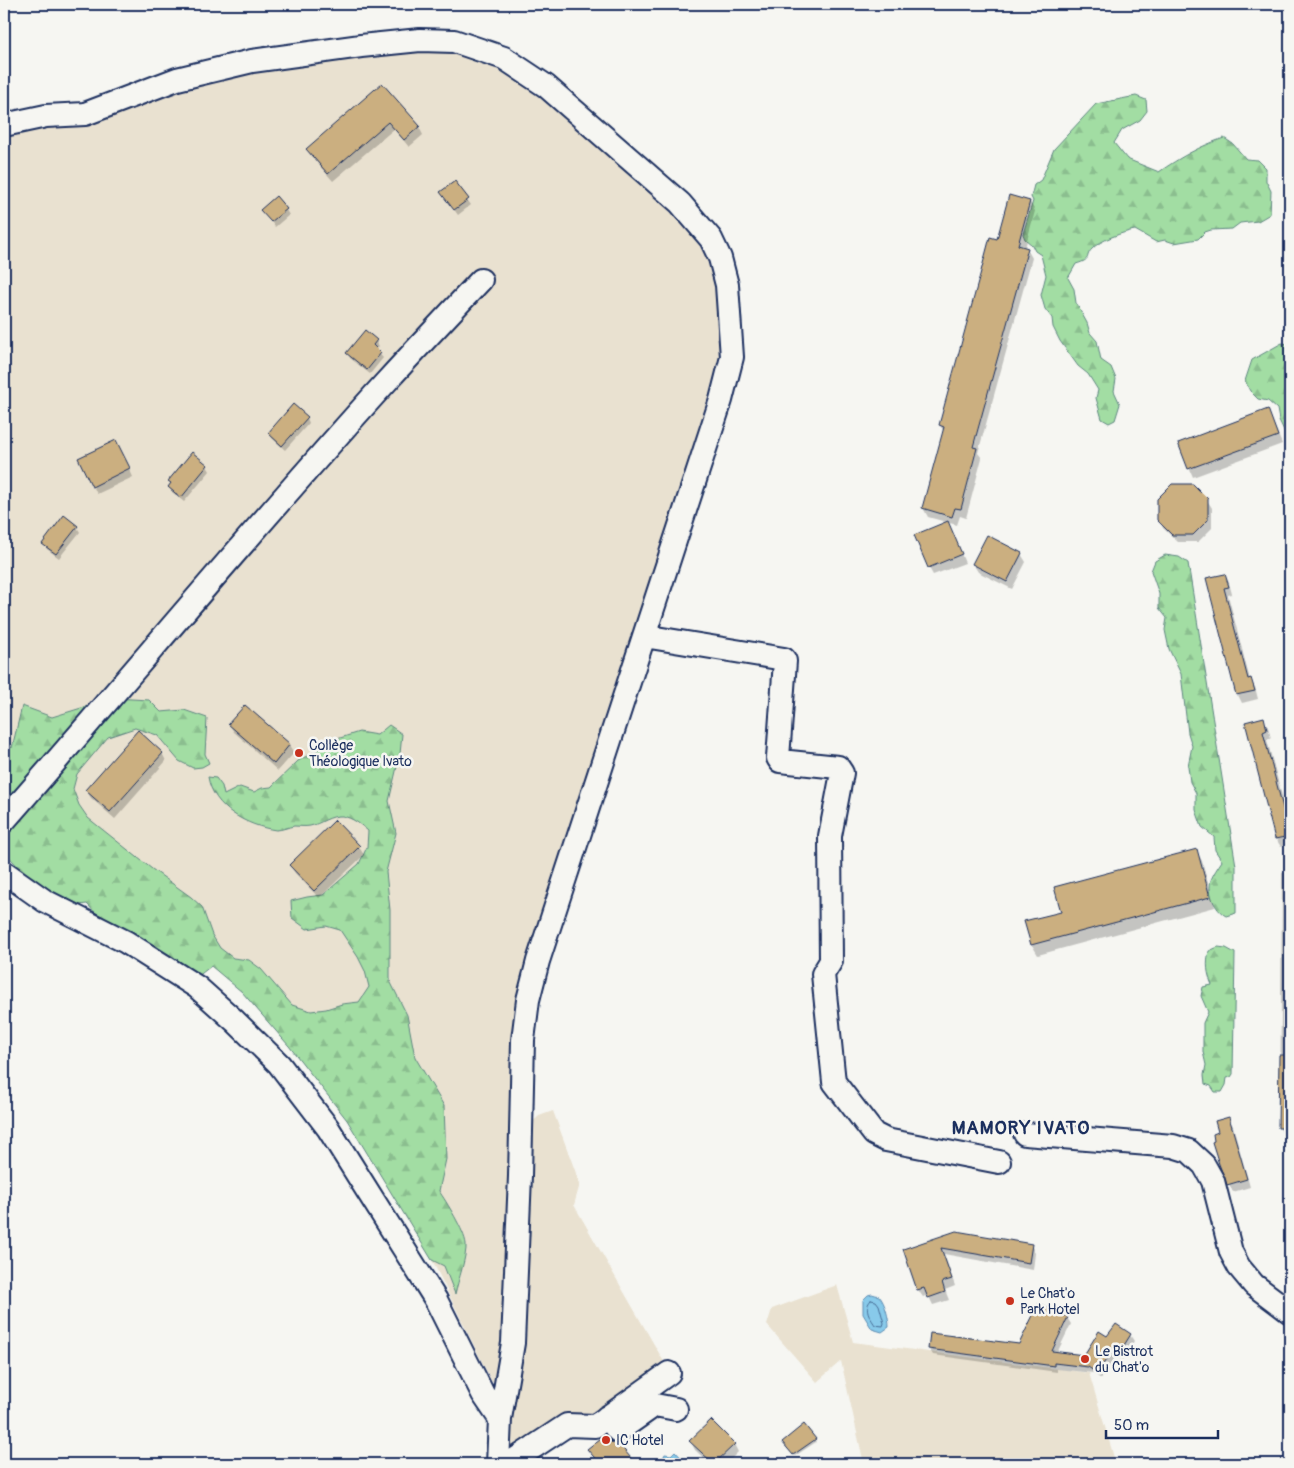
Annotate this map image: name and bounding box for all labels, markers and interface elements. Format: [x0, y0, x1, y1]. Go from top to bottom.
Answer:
place label: Collège Théologique Ivato [309, 737, 412, 770]
marker: Collège Théologique Ivato [293, 747, 305, 759]
district label: MAMORY IVATO [952, 1116, 1090, 1140]
place label: Le Chat'o Park Hotel [1020, 1285, 1080, 1318]
marker: Le Chat'o Park Hotel [1004, 1295, 1016, 1307]
place label: Le Bistrot du Chat'o [1095, 1343, 1153, 1376]
marker: Le Bistrot du Chat'o [1079, 1353, 1091, 1365]
scale bar [1106, 1408, 1219, 1440]
text: 50 m [1114, 1416, 1149, 1435]
place label: IC Hotel [616, 1432, 664, 1449]
marker: IC Hotel [600, 1434, 612, 1446]

